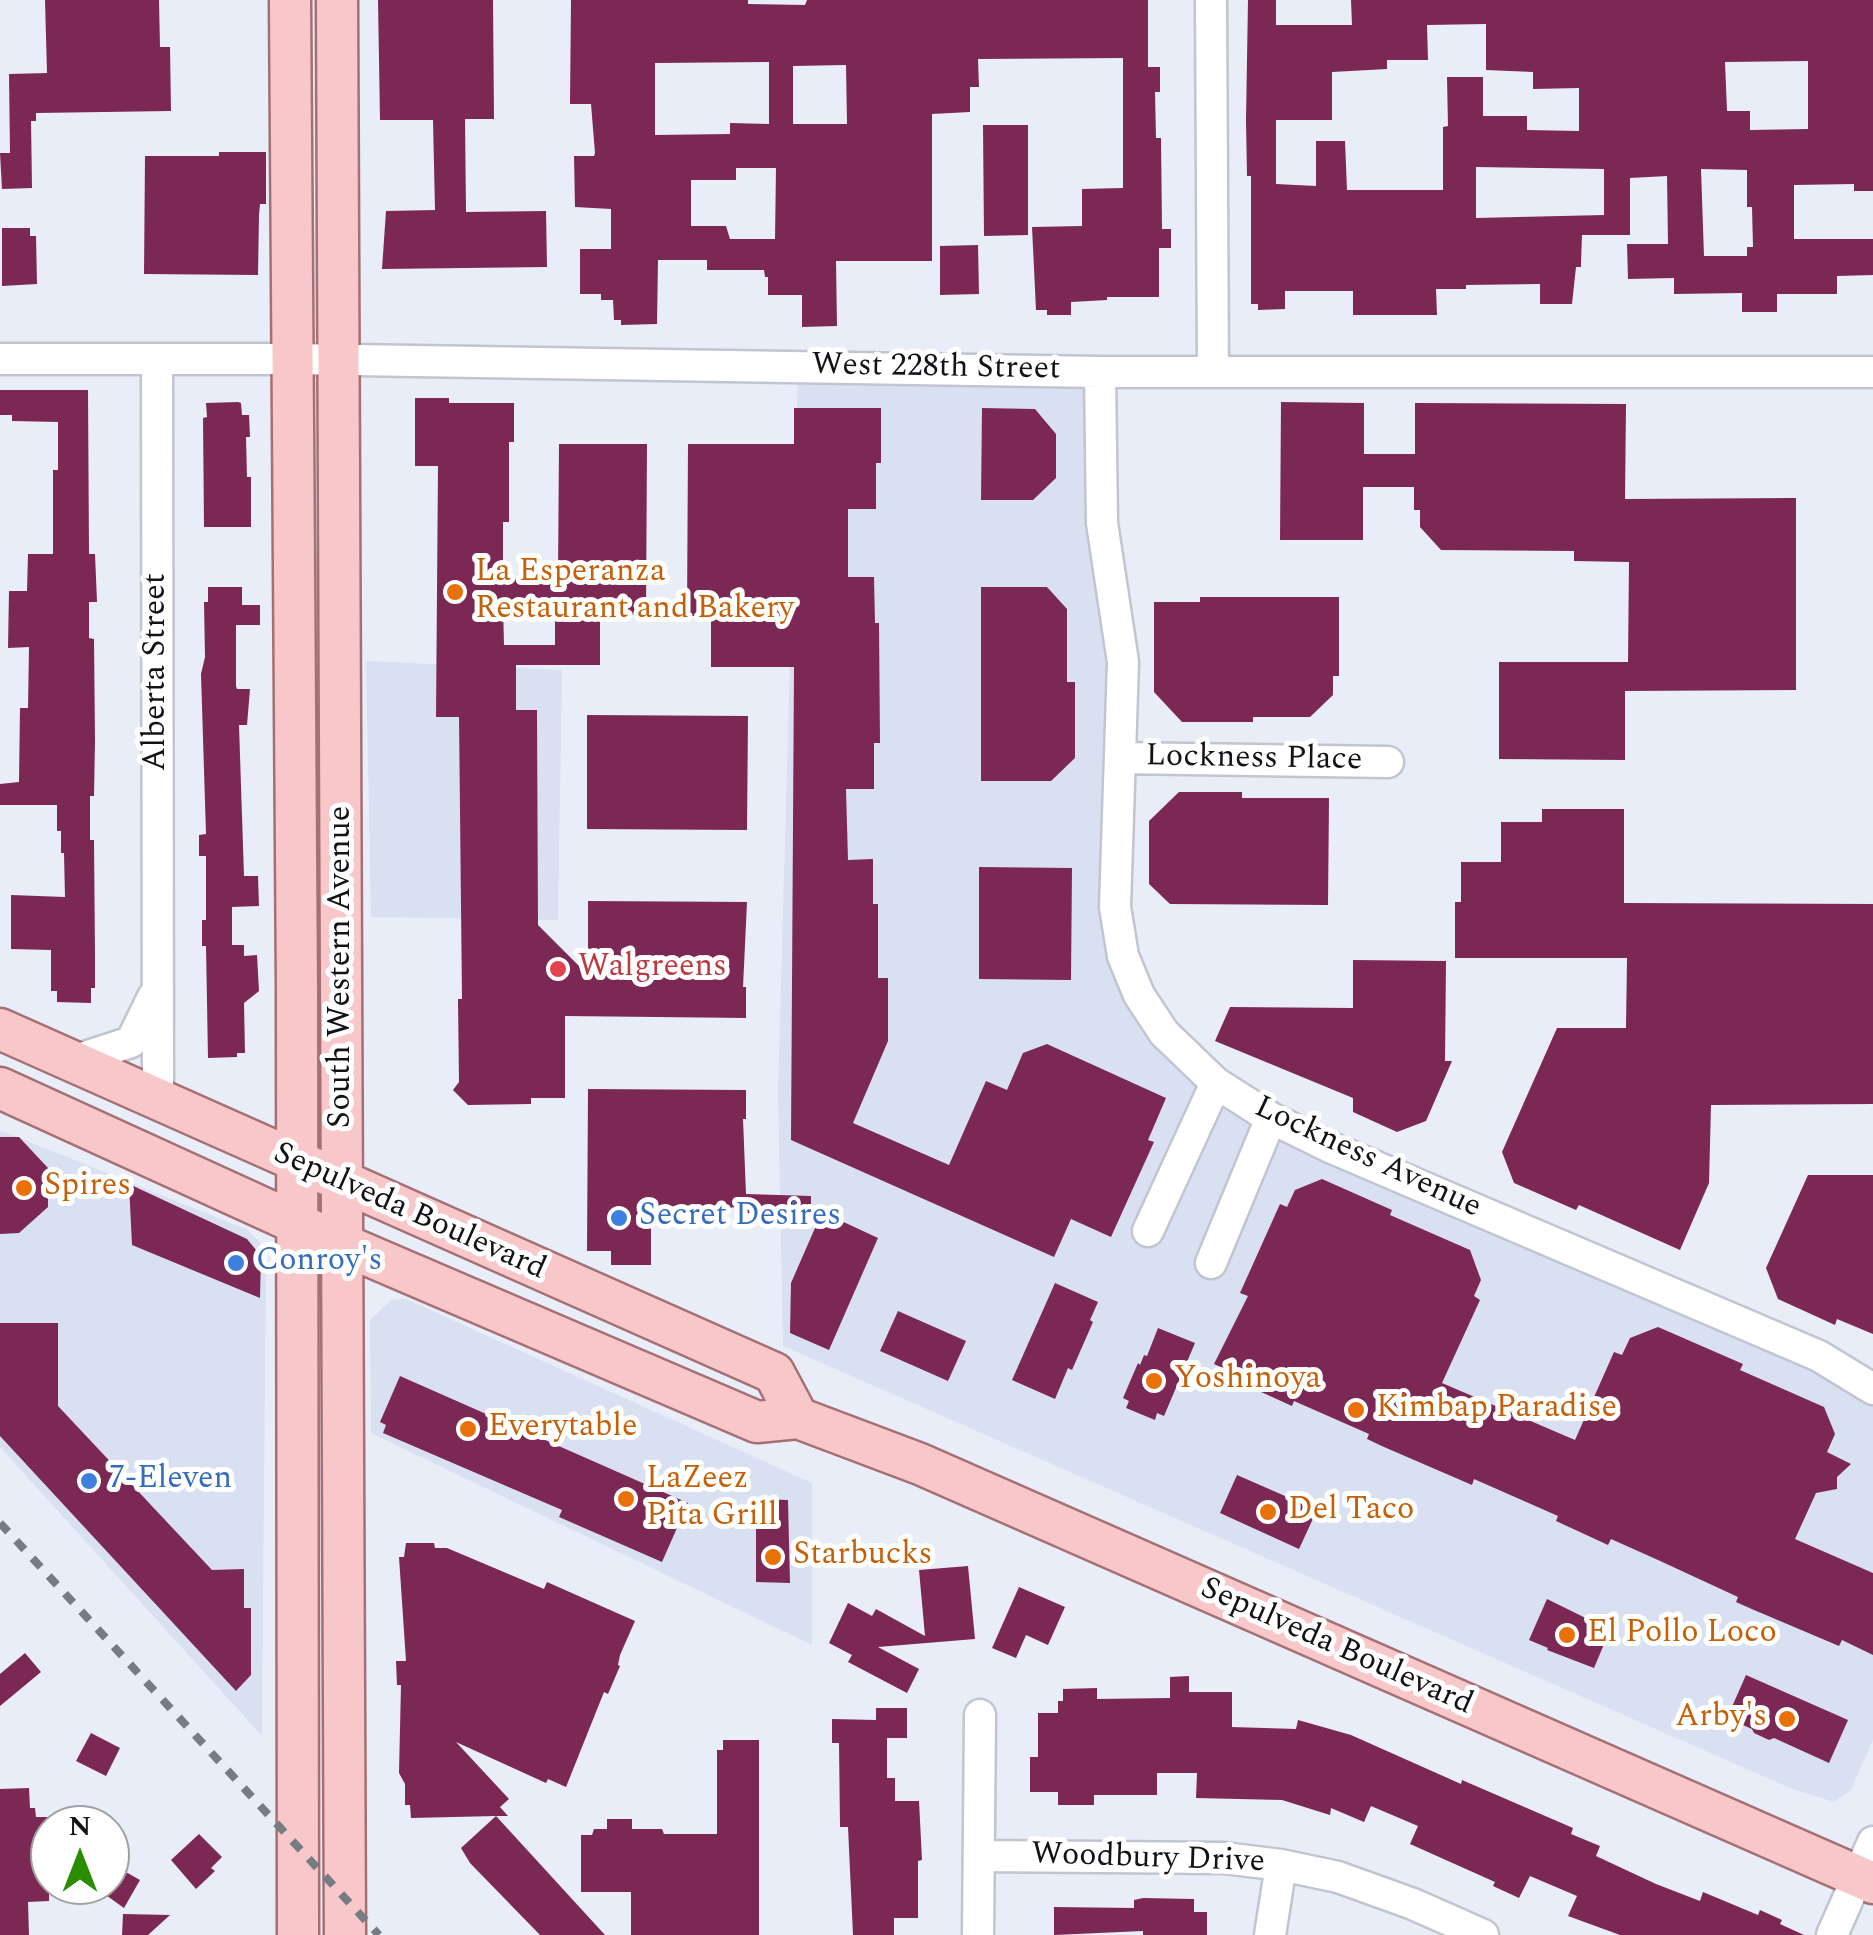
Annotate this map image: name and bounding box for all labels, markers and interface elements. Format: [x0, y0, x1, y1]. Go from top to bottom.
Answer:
street label: West 228th Street [811, 348, 1061, 390]
place label: La Esperanza Restaurant and Bakery [475, 555, 794, 630]
street label: Alberta Street [139, 573, 177, 771]
marker: La Esperanza Restaurant and Bakery [444, 581, 466, 603]
street label: Lockness Place [1145, 739, 1363, 781]
street label: South Western Avenue [324, 806, 362, 1128]
place label: Walgreens [578, 950, 727, 988]
marker: Walgreens [547, 958, 569, 980]
street label: Lockness Avenue [1247, 1090, 1487, 1228]
street label: Sepulveda Boulevard [267, 1136, 551, 1290]
place label: Spires [44, 1169, 131, 1207]
marker: Spires [13, 1177, 35, 1199]
place label: Secret Desires [639, 1199, 841, 1237]
marker: Secret Desires [608, 1207, 630, 1229]
place label: Conroy's [256, 1244, 382, 1282]
marker: Conroy's [225, 1252, 247, 1274]
place label: Yoshinoya [1174, 1362, 1321, 1400]
marker: Yoshinoya [1143, 1370, 1165, 1392]
place label: Kimbap Paradise [1376, 1391, 1617, 1429]
marker: Kimbap Paradise [1345, 1399, 1367, 1421]
place label: Everytable [488, 1410, 637, 1448]
marker: Everytable [457, 1418, 479, 1440]
place label: 7-Eleven [109, 1462, 232, 1500]
place label: LaZeez Pita Grill [646, 1462, 778, 1537]
marker: 7-Eleven [78, 1470, 100, 1492]
marker: LaZeez Pita Grill [615, 1488, 637, 1510]
place label: Del Taco [1288, 1493, 1414, 1531]
marker: Del Taco [1257, 1501, 1279, 1523]
place label: Starbucks [793, 1538, 932, 1576]
marker: Starbucks [762, 1546, 784, 1568]
street label: Sepulveda Boulevard [1194, 1571, 1478, 1725]
place label: El Pollo Loco [1587, 1616, 1777, 1654]
marker: El Pollo Loco [1556, 1624, 1578, 1646]
place label: Arby's [1675, 1700, 1767, 1738]
marker: Arby's [1776, 1708, 1798, 1730]
north arrow [30, 1805, 130, 1905]
text: N [69, 1805, 91, 1848]
street label: Woodbury Drive [1030, 1837, 1266, 1883]

